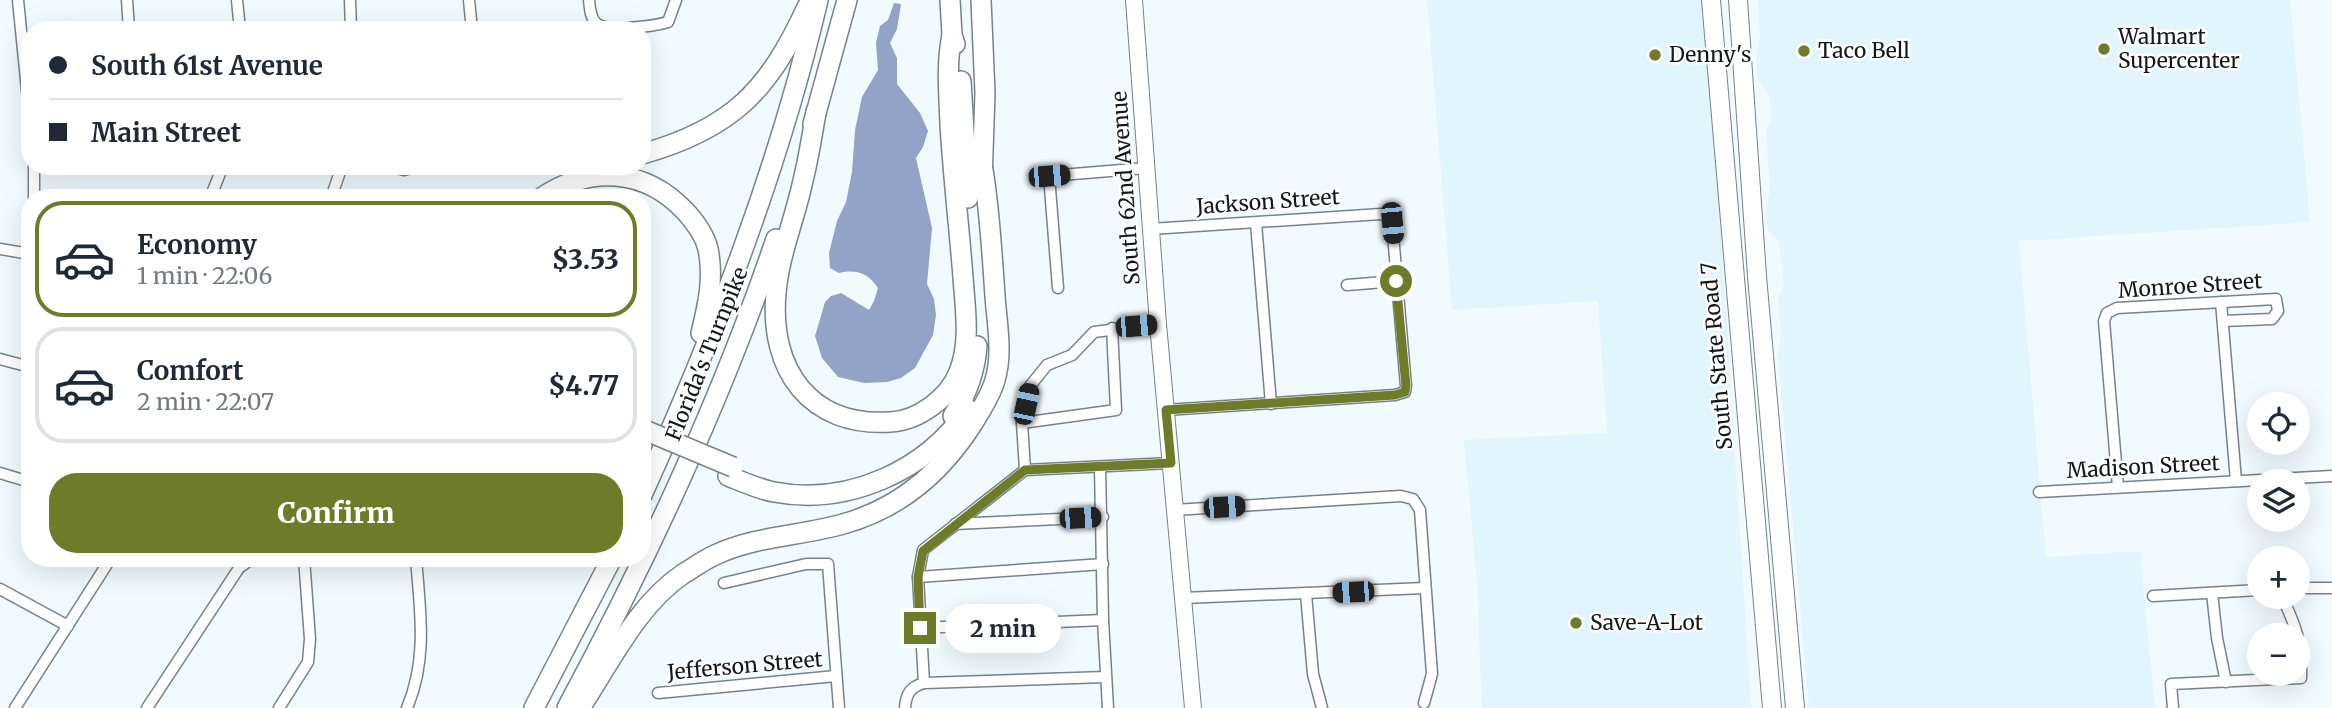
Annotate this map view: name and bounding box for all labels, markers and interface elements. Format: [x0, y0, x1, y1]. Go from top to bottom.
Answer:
place label: Walmart Supercenter [2117, 23, 2240, 74]
place label: Taco Bell [1818, 37, 1910, 64]
place label: Denny's [1669, 41, 1751, 68]
marker: Walmart Supercenter [2096, 41, 2112, 57]
marker: Taco Bell [1796, 43, 1812, 59]
marker: Denny's [1647, 47, 1663, 63]
text: South 61st Avenue [91, 49, 323, 82]
street label: South 62nd Avenue [1105, 90, 1146, 286]
text: Main Street [91, 116, 241, 149]
car [1028, 164, 1071, 188]
street label: Jackson Street [1194, 183, 1341, 220]
car [1380, 201, 1405, 245]
icon: car [53, 228, 116, 291]
text: Economy [137, 228, 257, 261]
text: $3.53 [552, 243, 619, 276]
text: 1 min · 22:06 [137, 261, 272, 290]
street label: South State Road 7 [1695, 261, 1738, 451]
street label: Florida's Turnpike [659, 263, 754, 445]
route start [1380, 265, 1412, 297]
street label: Monroe Street [2117, 267, 2263, 304]
car [1115, 314, 1158, 338]
icon: car [53, 354, 116, 417]
text: Comfort [137, 354, 243, 387]
text: $4.77 [548, 369, 619, 402]
car [1012, 381, 1041, 427]
text: 2 min · 22:07 [137, 387, 274, 416]
map controls [2247, 392, 2310, 686]
button: locate [2247, 392, 2310, 455]
street label: Madison Street [2066, 449, 2220, 484]
button: layers [2247, 469, 2310, 532]
button: Confirm [49, 473, 623, 553]
car [1203, 495, 1246, 519]
car [1059, 506, 1102, 530]
button: + [2247, 546, 2310, 609]
car [1332, 580, 1375, 604]
callout: 2 min [944, 604, 1060, 652]
place label: Save-A-Lot [1590, 609, 1703, 636]
route end [904, 612, 936, 644]
text: 2 min [970, 614, 1036, 643]
marker: Save-A-Lot [1568, 615, 1584, 631]
button: − [2247, 623, 2310, 686]
street label: Jefferson Street [665, 645, 824, 686]

